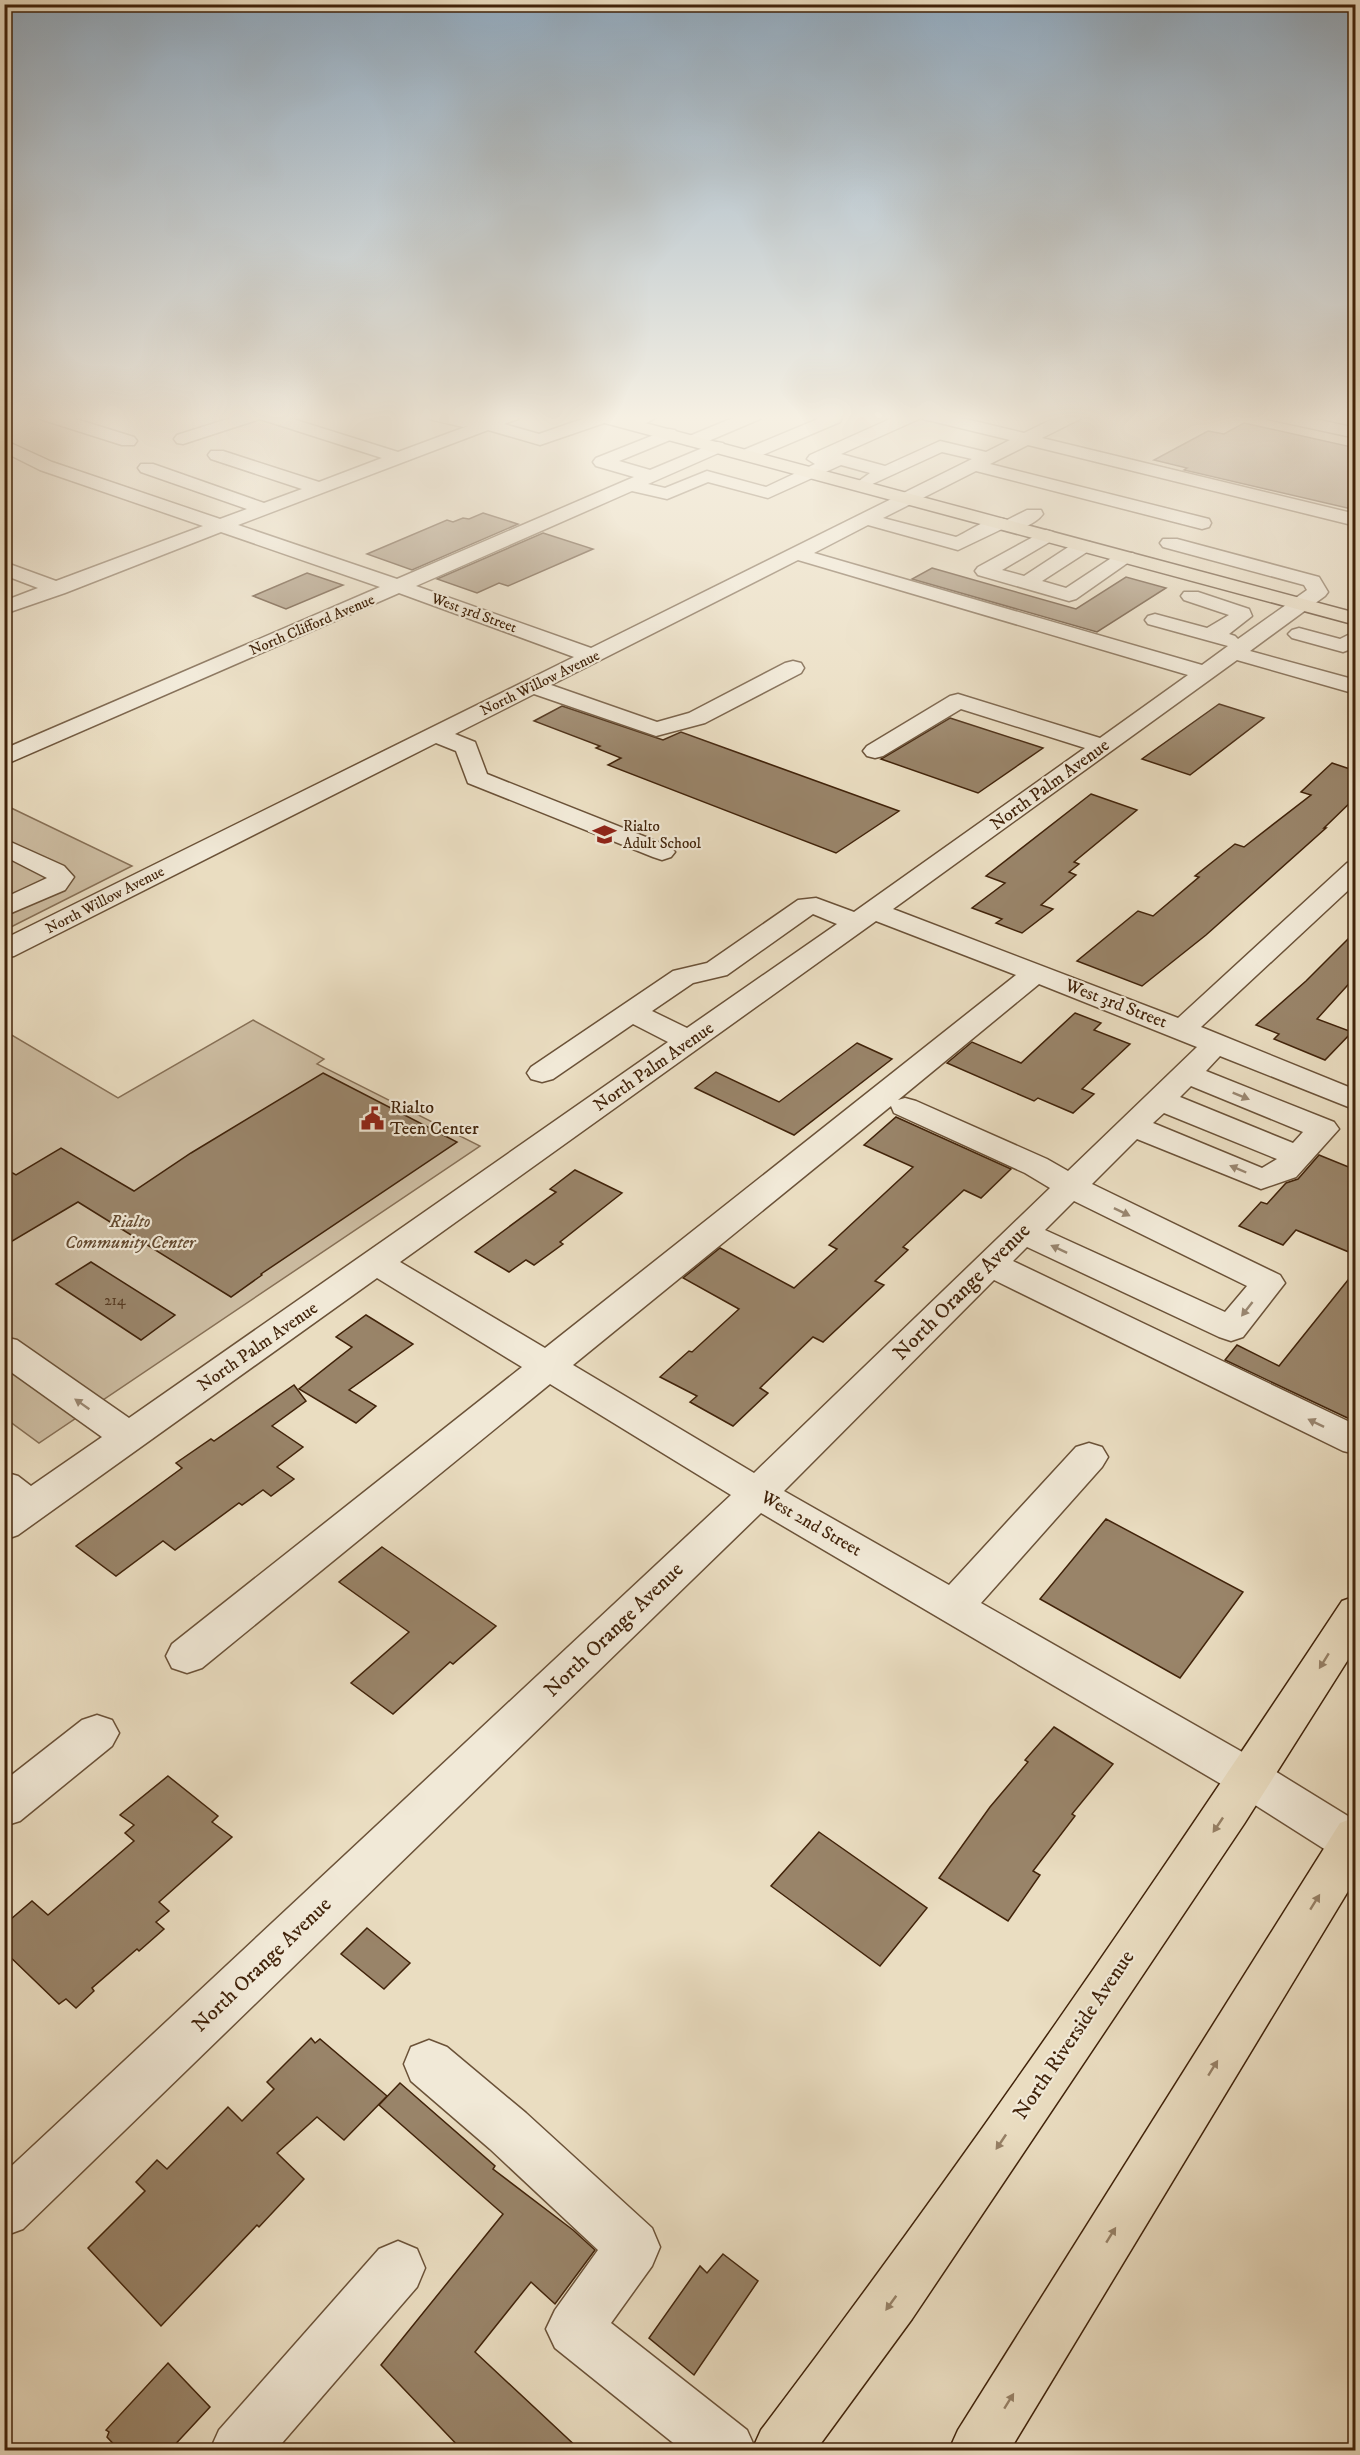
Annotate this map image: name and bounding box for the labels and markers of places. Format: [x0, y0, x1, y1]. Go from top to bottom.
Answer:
place label: Rialto Adult School [623, 817, 701, 853]
school or university icon: Rialto Adult School [592, 822, 618, 848]
place label: Rialto Teen Center [390, 1097, 479, 1140]
public building icon: Rialto Teen Center [359, 1105, 385, 1131]

